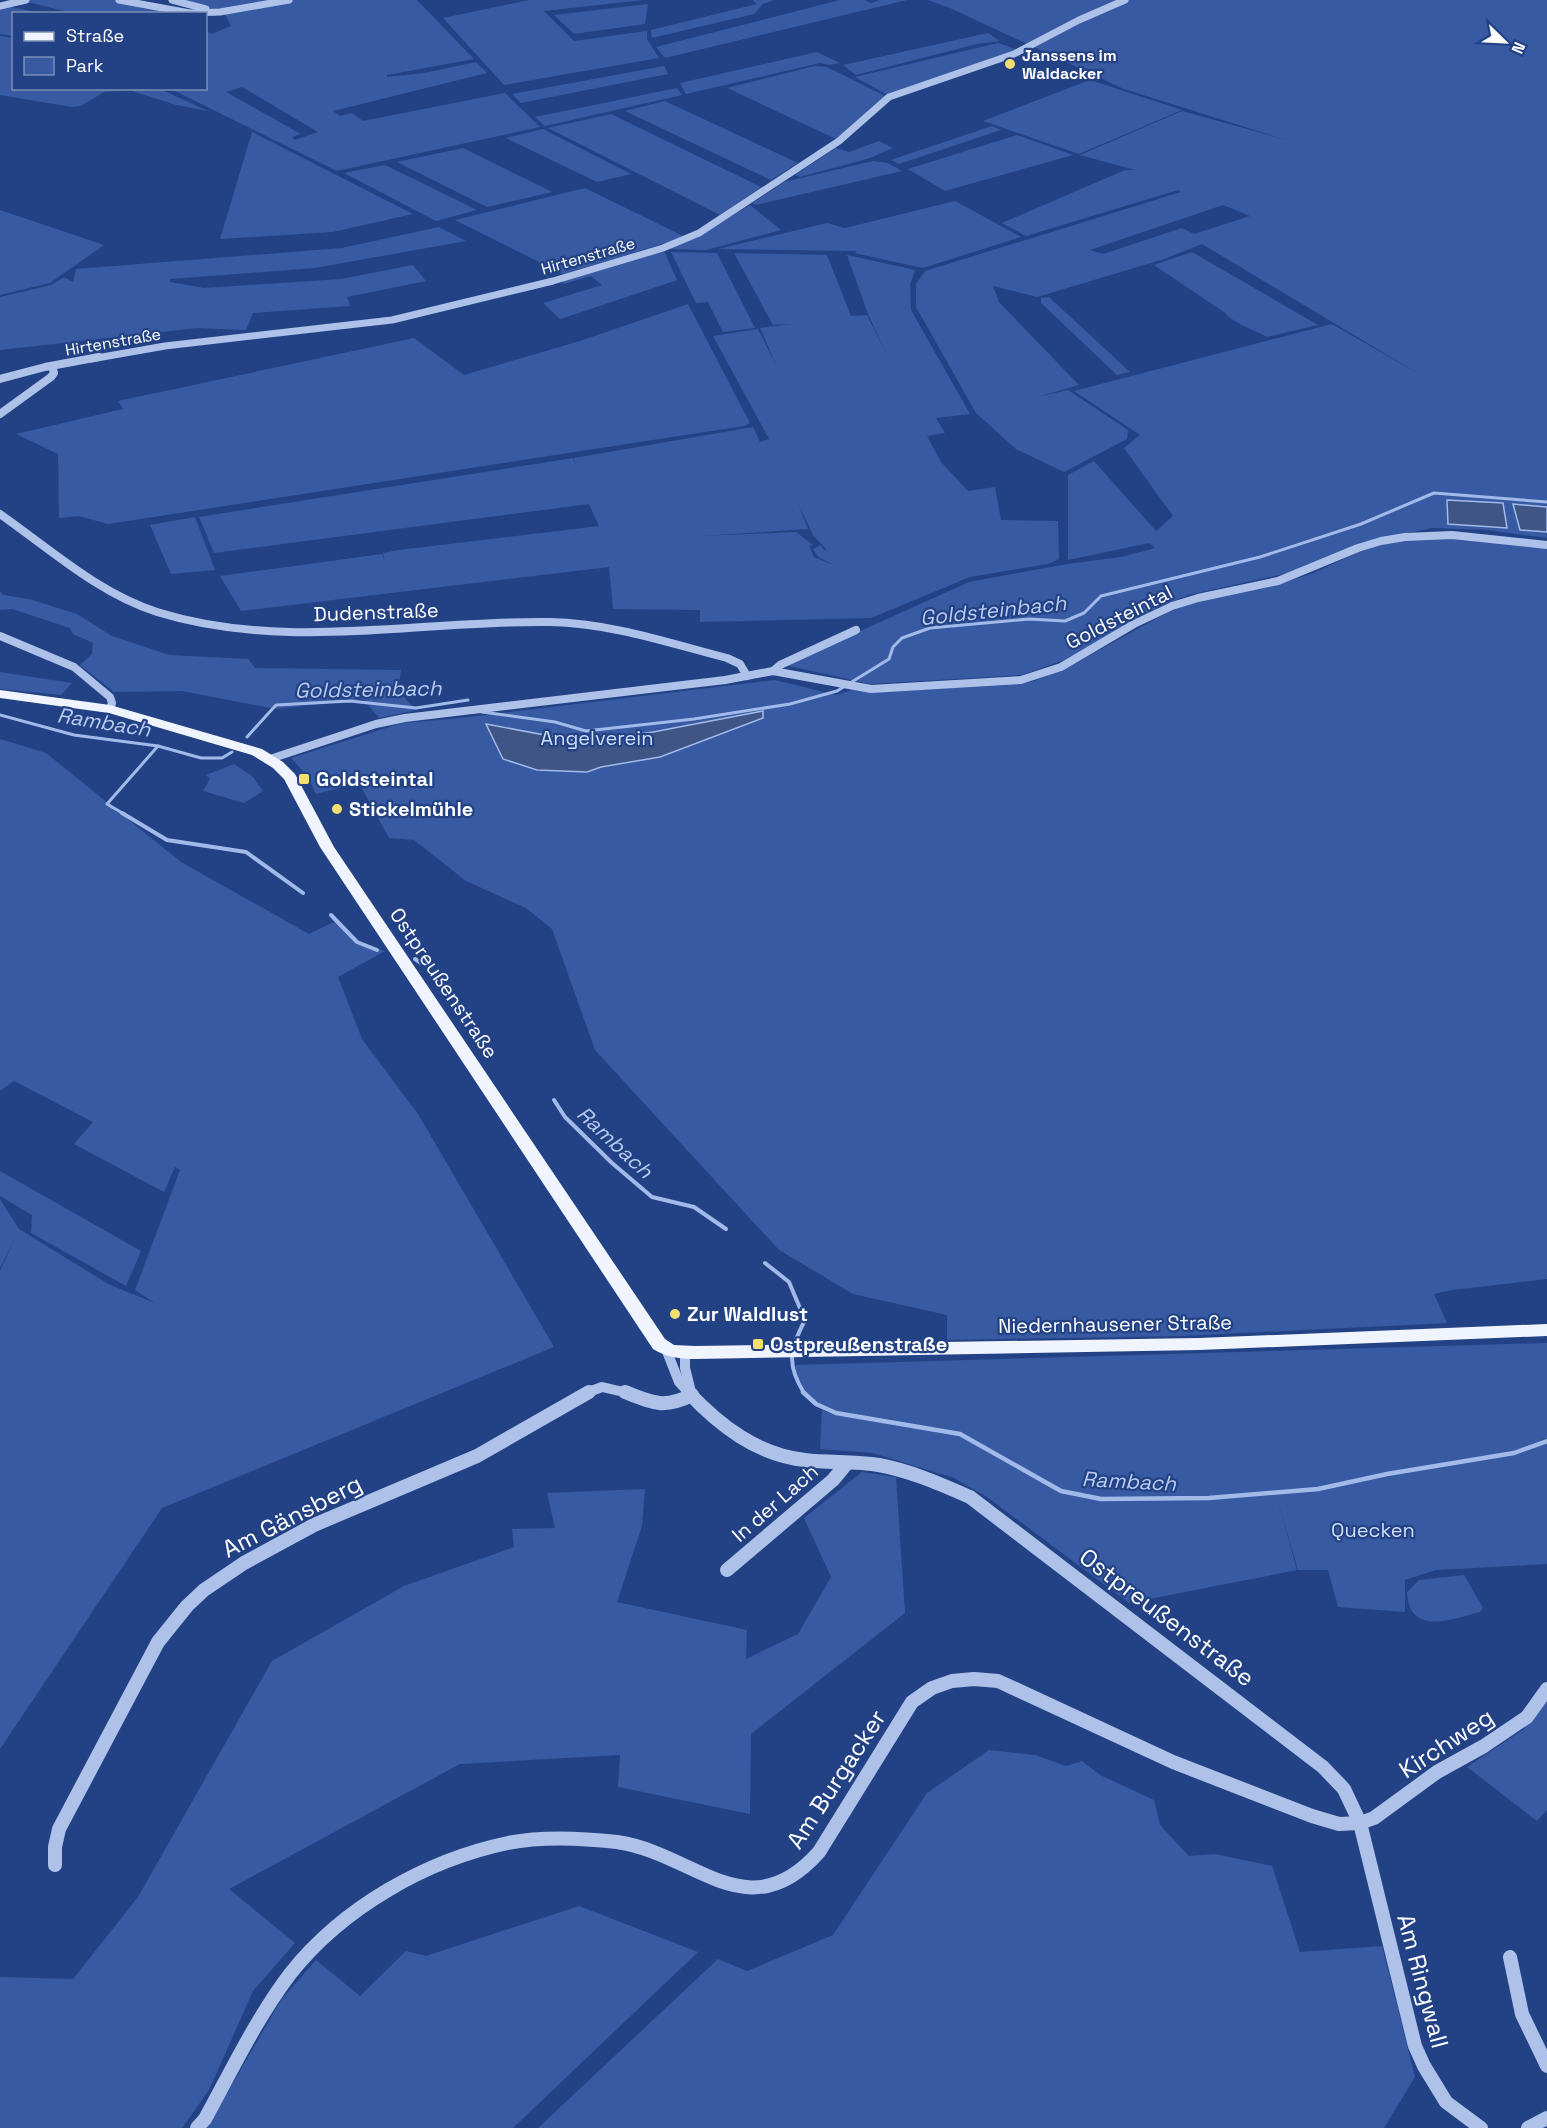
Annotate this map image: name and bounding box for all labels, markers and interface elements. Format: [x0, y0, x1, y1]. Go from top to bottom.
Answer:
legend [12, 12, 207, 90]
north arrow [1475, 12, 1535, 72]
text: Straße [66, 24, 124, 47]
text: N [1506, 39, 1530, 57]
place label: Janssens im Waldacker [1022, 45, 1117, 84]
text: Park [66, 54, 104, 77]
marker: Janssens im Waldacker [1003, 57, 1017, 71]
street label: Hirtenstraße [539, 233, 637, 279]
street label: Hirtenstraße [63, 323, 163, 361]
street label: Goldsteintal [1061, 579, 1177, 655]
water label: Goldsteinbach [919, 589, 1069, 631]
street label: Dudenstraße [313, 597, 439, 627]
water label: Goldsteinbach [294, 674, 443, 704]
water label: Rambach [55, 701, 154, 743]
park label: Angelverein [541, 725, 653, 751]
place label: Goldsteintal [316, 766, 434, 792]
marker: Goldsteintal [297, 772, 311, 786]
place label: Stickelmühle [349, 796, 473, 822]
marker: Stickelmühle [330, 802, 344, 816]
street label: Ostpreußenstraße [384, 903, 504, 1063]
water label: Rambach [571, 1100, 659, 1185]
place label: Zur Waldlust [687, 1301, 808, 1327]
marker: Zur Waldlust [668, 1307, 682, 1321]
street label: Niedernhausener Straße [998, 1309, 1232, 1339]
place label: Ostpreußenstraße [770, 1331, 947, 1357]
marker: Ostpreußenstraße [751, 1337, 765, 1351]
street label: In der Lach [726, 1458, 824, 1548]
water label: Rambach [1081, 1465, 1178, 1497]
street label: Am Gänsberg [217, 1468, 367, 1564]
park label: Quecken [1331, 1517, 1415, 1543]
street label: Ostpreußenstraße [1073, 1541, 1261, 1693]
street label: Kirchweg [1393, 1701, 1499, 1785]
street label: Am Burgacker [779, 1704, 893, 1854]
street label: Am Ringwall [1390, 1911, 1456, 2051]

